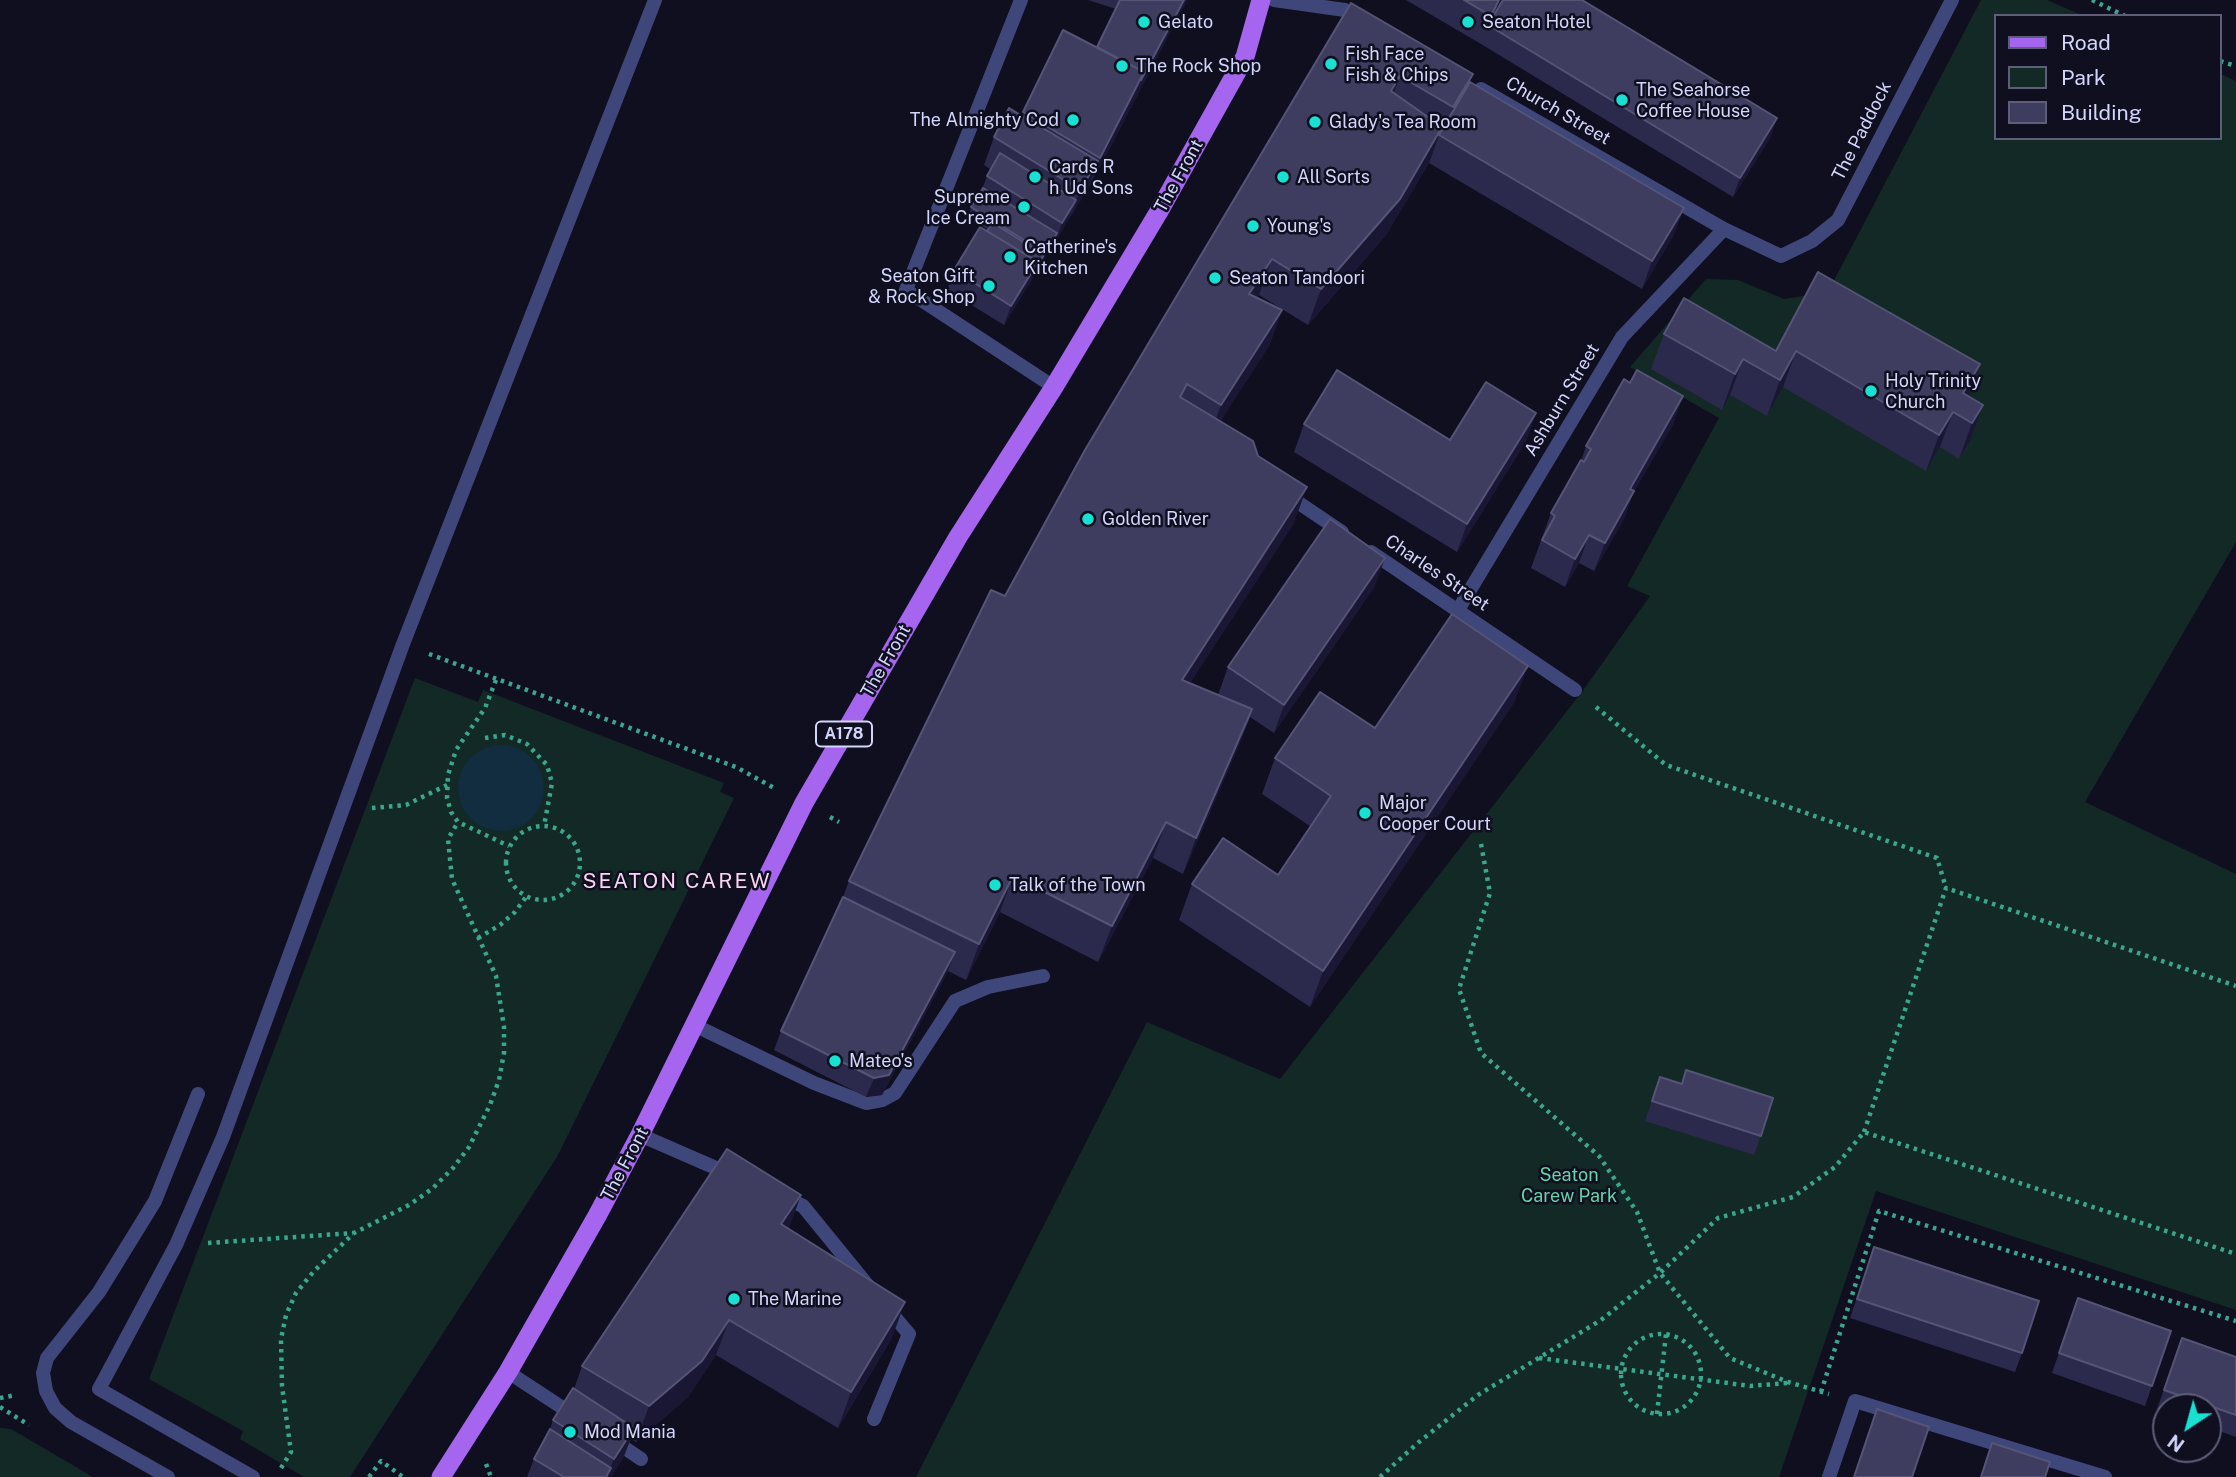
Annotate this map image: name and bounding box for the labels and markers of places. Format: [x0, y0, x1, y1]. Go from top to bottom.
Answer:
place label: Gelato [1158, 11, 1213, 33]
place label: Seaton Hotel [1482, 11, 1591, 33]
marker: Gelato [1136, 14, 1152, 30]
marker: Seaton Hotel [1460, 14, 1476, 30]
place label: Fish Face Fish & Chips [1345, 43, 1448, 86]
place label: The Rock Shop [1136, 55, 1261, 77]
marker: Fish Face Fish & Chips [1323, 56, 1339, 72]
marker: The Rock Shop [1114, 58, 1130, 74]
place label: The Seahorse Coffee House [1636, 79, 1751, 122]
marker: The Seahorse Coffee House [1614, 92, 1630, 108]
place label: The Almighty Cod [910, 109, 1059, 131]
place label: Glady's Tea Room [1329, 111, 1476, 133]
marker: The Almighty Cod [1065, 112, 1081, 128]
marker: Glady's Tea Room [1307, 114, 1323, 130]
place label: Cards R h Ud Sons [1049, 156, 1133, 198]
place label: All Sorts [1297, 166, 1370, 188]
marker: Cards R h Ud Sons [1027, 169, 1043, 185]
marker: All Sorts [1275, 169, 1291, 185]
place label: Supreme Ice Cream [926, 186, 1010, 228]
marker: Supreme Ice Cream [1016, 199, 1032, 215]
place label: Young's [1267, 215, 1331, 237]
marker: Young's [1245, 218, 1261, 234]
place label: Catherine's Kitchen [1024, 236, 1117, 278]
marker: Catherine's Kitchen [1002, 249, 1018, 265]
place label: Seaton Gift & Rock Shop [868, 265, 975, 308]
place label: Seaton Tandoori [1229, 267, 1365, 289]
marker: Seaton Tandoori [1207, 270, 1223, 286]
marker: Seaton Gift & Rock Shop [981, 278, 997, 294]
place label: Holy Trinity Church [1885, 370, 1981, 412]
marker: Holy Trinity Church [1863, 383, 1879, 399]
place label: Golden River [1102, 508, 1209, 530]
marker: Golden River [1080, 511, 1096, 527]
place label: Major Cooper Court [1379, 792, 1491, 834]
marker: Major Cooper Court [1357, 805, 1373, 821]
place label: Talk of the Town [1009, 874, 1146, 896]
marker: Talk of the Town [987, 877, 1003, 893]
place label: Mateo's [849, 1050, 913, 1072]
marker: Mateo's [827, 1053, 843, 1069]
place label: The Marine [748, 1288, 842, 1310]
marker: The Marine [726, 1291, 742, 1307]
place label: Mod Mania [584, 1421, 676, 1443]
marker: Mod Mania [562, 1424, 578, 1440]

